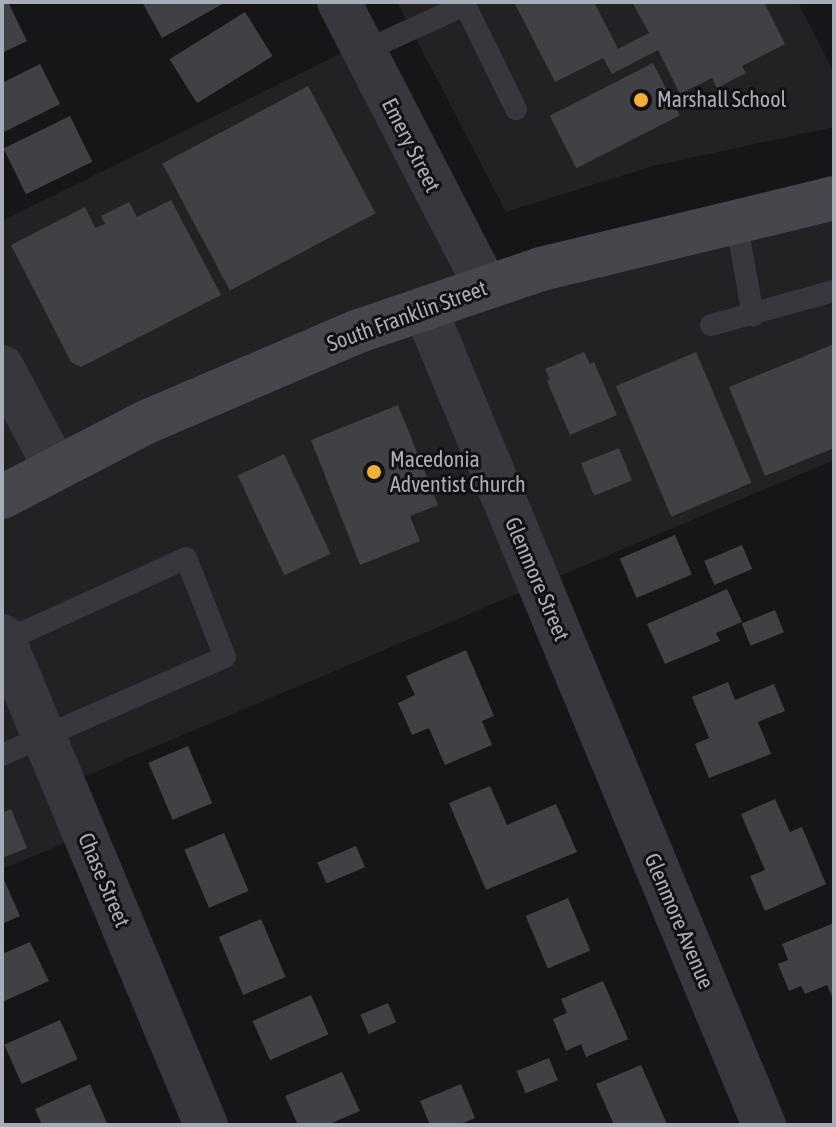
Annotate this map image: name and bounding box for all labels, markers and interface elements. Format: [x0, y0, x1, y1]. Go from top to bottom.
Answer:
place label: Marshall School [657, 87, 786, 113]
marker: Marshall School [632, 91, 650, 109]
street label: Emery Street [376, 94, 446, 196]
street label: South Franklin Street [323, 275, 491, 357]
place label: Macedonia Adventist Church [390, 446, 526, 498]
marker: Macedonia Adventist Church [365, 463, 383, 481]
street label: Glenmore Street [499, 513, 575, 645]
street label: Chase Street [72, 829, 136, 931]
street label: Glenmore Avenue [639, 849, 719, 993]

